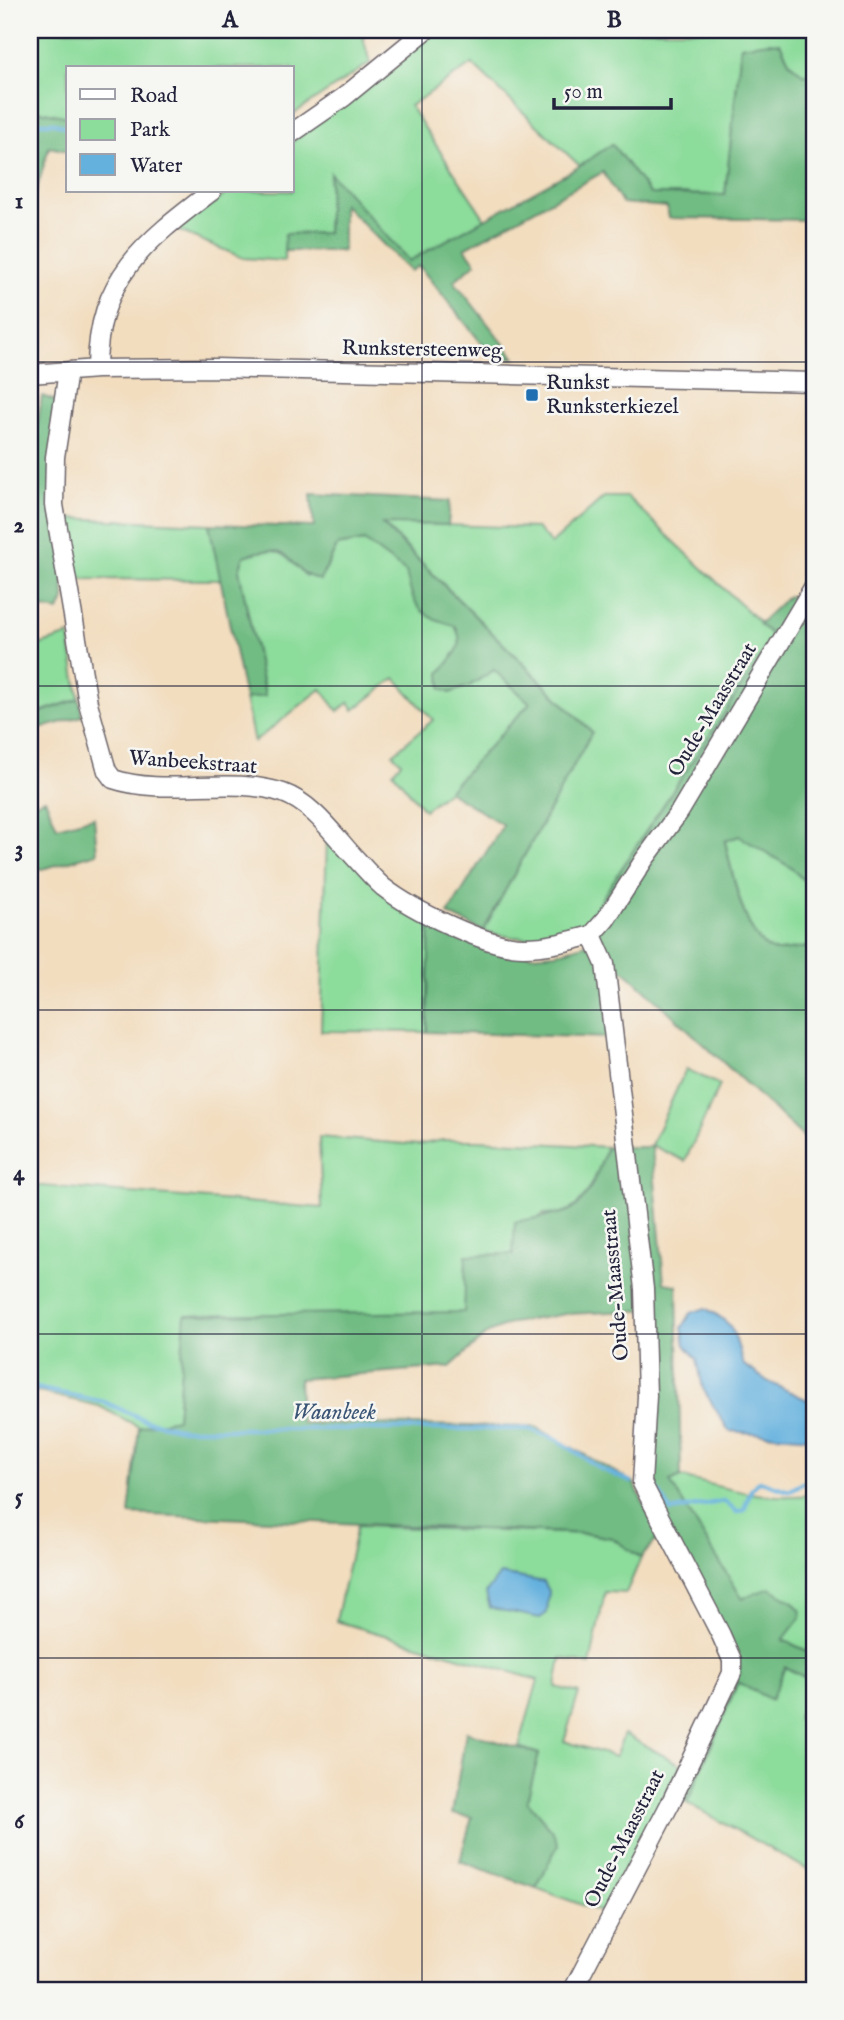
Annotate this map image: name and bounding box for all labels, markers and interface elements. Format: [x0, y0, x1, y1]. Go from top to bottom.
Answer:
text: A [221, 6, 239, 35]
text: B [606, 6, 622, 35]
legend [66, 66, 294, 192]
scale bar [554, 66, 671, 110]
text: 50 m [564, 79, 603, 106]
text: Road [130, 83, 178, 110]
text: Park [130, 117, 171, 144]
text: Water [130, 153, 183, 180]
text: 1 [15, 187, 23, 216]
street label: Runkstersteenweg [341, 335, 503, 365]
place label: Runkst Runksterkiezel [546, 370, 679, 421]
marker: Runkst Runksterkiezel [524, 387, 540, 403]
text: 2 [14, 511, 25, 540]
street label: Oude-Maasstraat [662, 638, 764, 782]
street label: Wanbeekstraat [128, 745, 258, 781]
text: 3 [15, 835, 23, 864]
text: 4 [13, 1159, 25, 1188]
street label: Oude-Maasstraat [596, 1208, 636, 1362]
water label: Waanbeek [292, 1398, 376, 1427]
text: 5 [15, 1483, 24, 1512]
street label: Oude-Maasstraat [579, 1765, 671, 1913]
text: 6 [14, 1807, 25, 1836]

